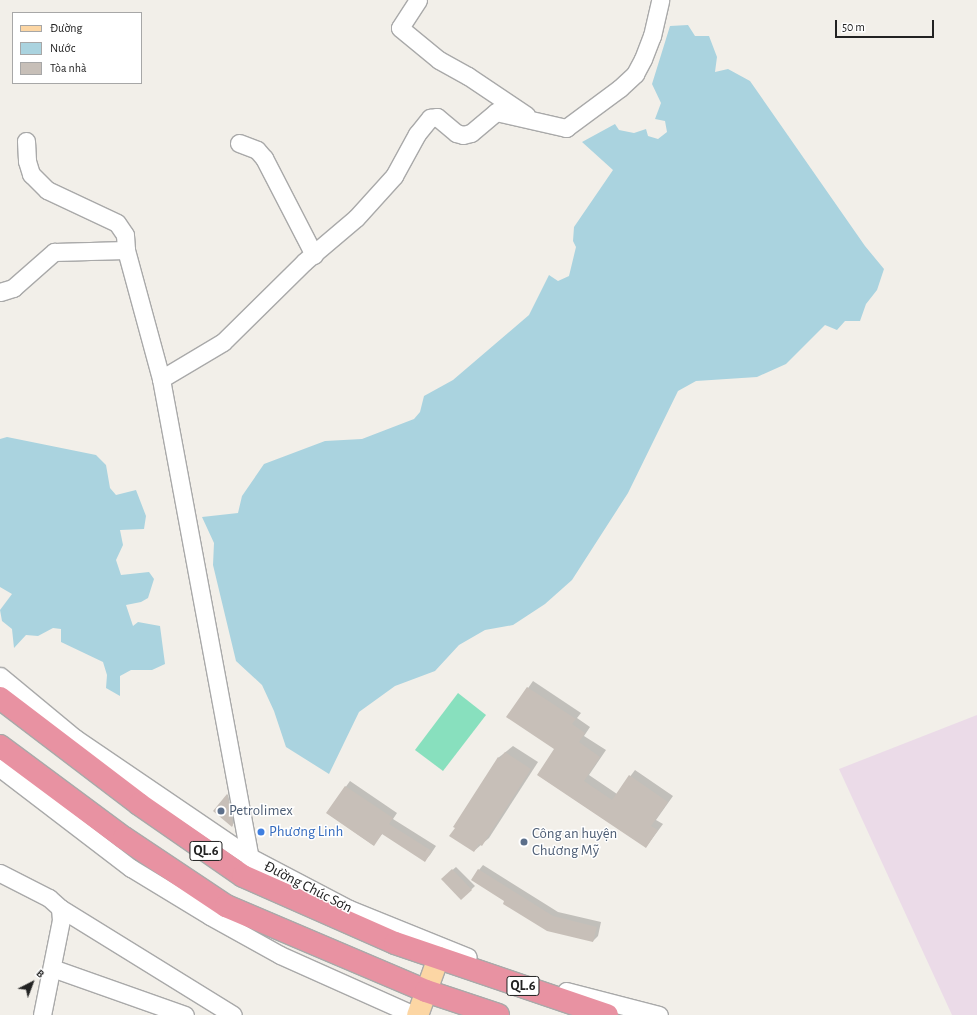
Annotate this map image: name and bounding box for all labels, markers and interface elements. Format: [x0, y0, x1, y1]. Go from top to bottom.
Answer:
legend [12, 12, 142, 84]
scale bar [837, 12, 936, 38]
text: 50 m [842, 21, 865, 33]
text: Đường [50, 22, 82, 34]
text: Nước [50, 42, 75, 54]
text: Tòa nhà [50, 62, 86, 74]
place label: Petrolimex [229, 802, 293, 820]
marker: Petrolimex [216, 806, 226, 816]
place label: Phương Linh [269, 823, 343, 841]
place label: Công an huyện Chương Mỹ [532, 824, 617, 859]
marker: Phương Linh [256, 827, 266, 837]
marker: Công an huyện Chương Mỹ [519, 837, 529, 847]
road number: QL.6 [189, 839, 223, 863]
street label: Đường Chúc Sơn [261, 857, 355, 917]
north arrow [12, 963, 52, 1003]
text: B [34, 967, 46, 980]
road number: QL.6 [506, 974, 540, 998]

